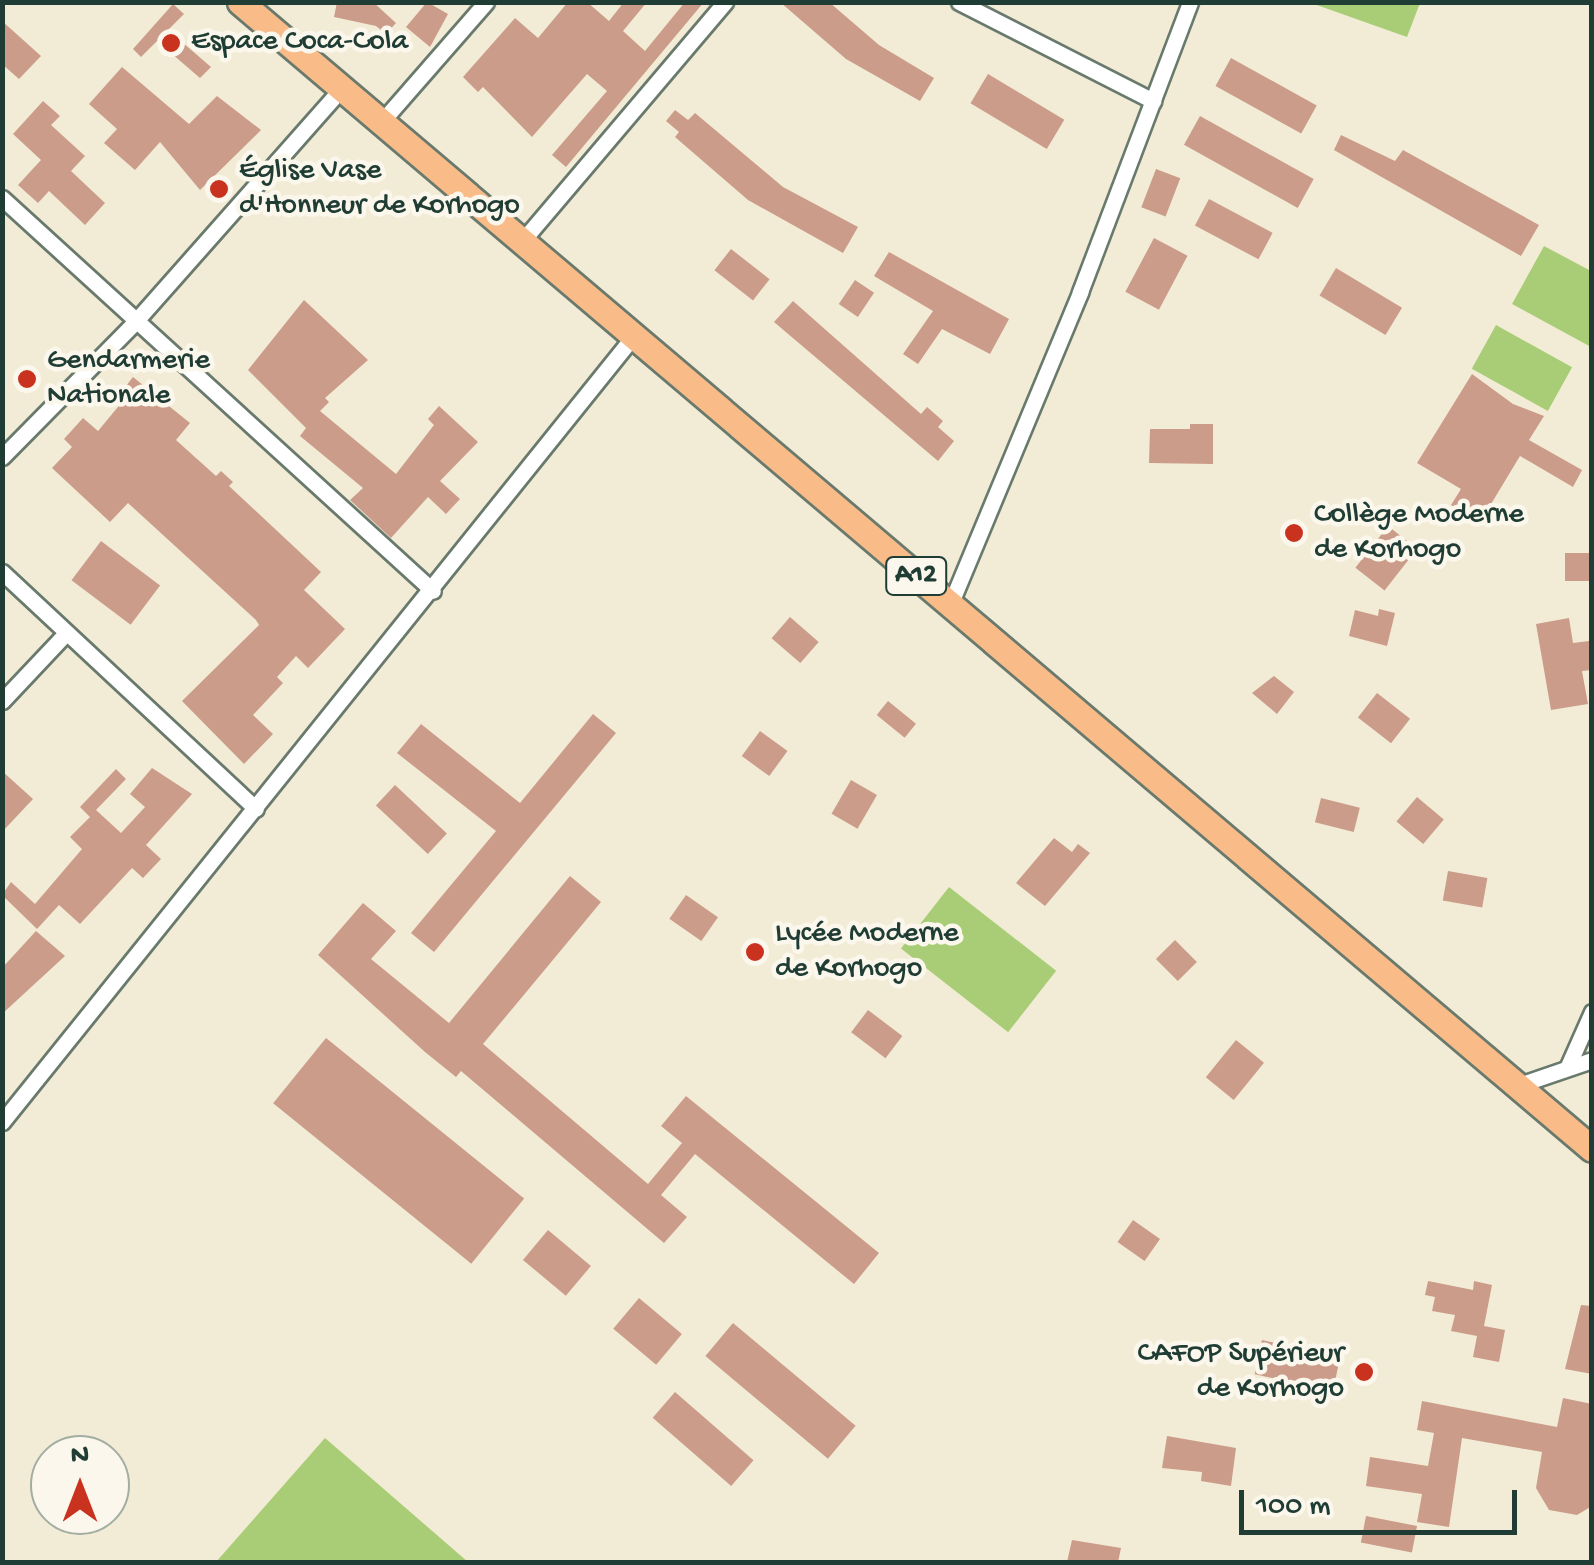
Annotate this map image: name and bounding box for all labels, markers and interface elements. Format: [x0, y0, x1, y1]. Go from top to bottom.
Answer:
place label: Espace Coca-Cola [191, 25, 408, 61]
marker: Espace Coca-Cola [160, 32, 182, 54]
place label: Église Vase d'Honneur de Korhogo [239, 154, 520, 224]
marker: Église Vase d'Honneur de Korhogo [208, 178, 230, 200]
place label: Gendarmerie Nationale [47, 344, 210, 414]
marker: Gendarmerie Nationale [16, 368, 38, 390]
place label: Collège Moderne de Korhogo [1314, 498, 1524, 568]
marker: Collège Moderne de Korhogo [1283, 522, 1305, 544]
road number: A12 [884, 553, 948, 599]
place label: Lycée Moderne de Korhogo [775, 917, 959, 988]
marker: Lycée Moderne de Korhogo [744, 941, 766, 963]
place label: CAFOP Supérieur de Korhogo [1137, 1337, 1344, 1408]
marker: CAFOP Supérieur de Korhogo [1353, 1361, 1375, 1383]
north arrow [30, 1435, 130, 1535]
text: N [71, 1440, 89, 1473]
scale bar [1244, 1470, 1522, 1532]
text: 100 m [1256, 1490, 1331, 1525]

